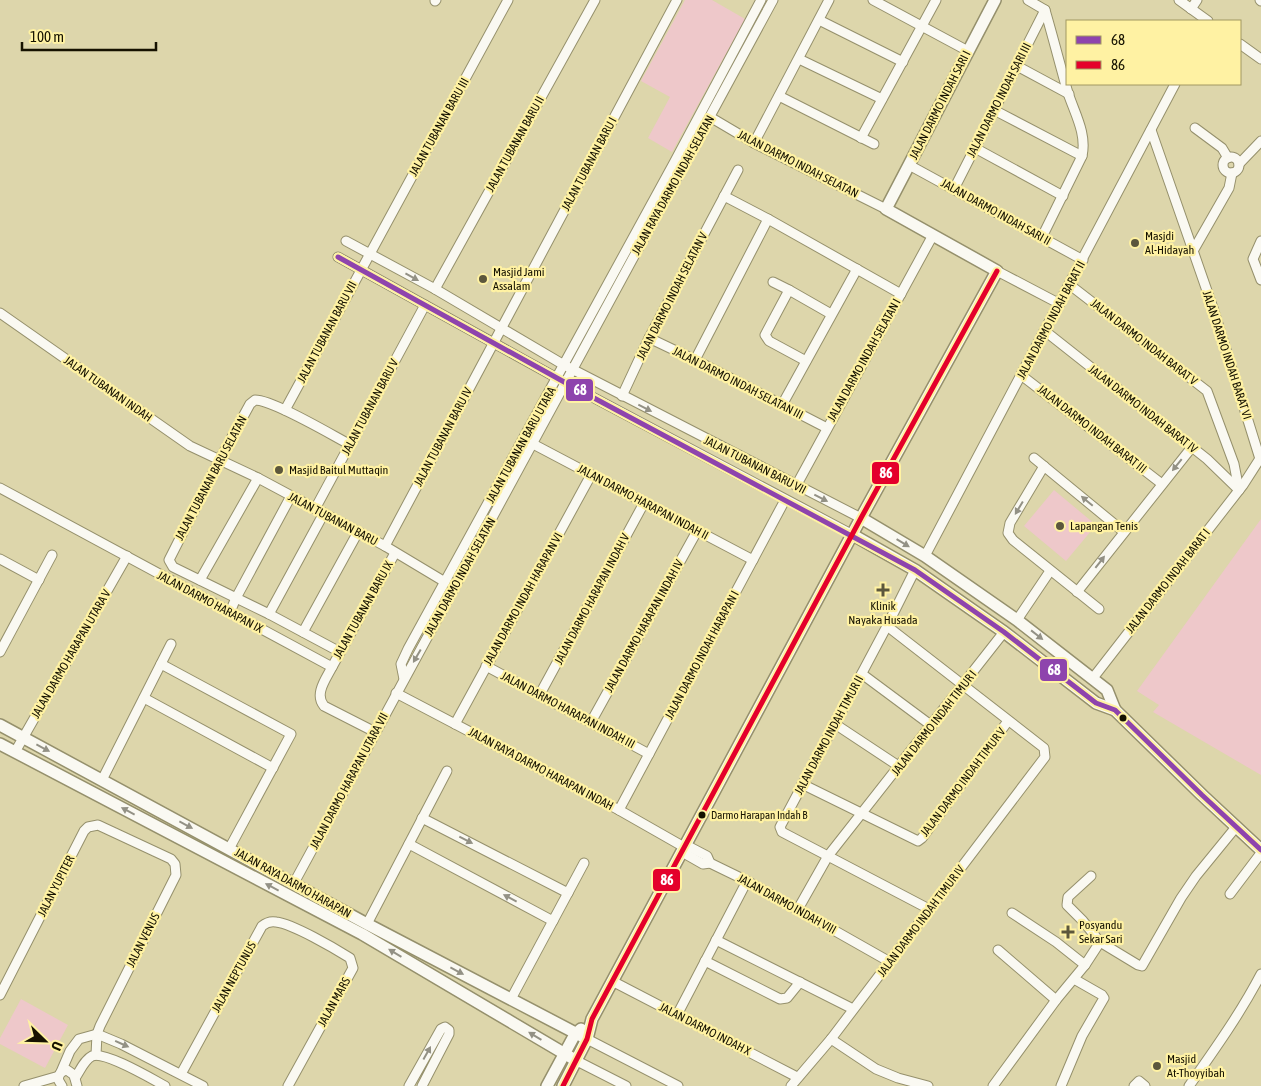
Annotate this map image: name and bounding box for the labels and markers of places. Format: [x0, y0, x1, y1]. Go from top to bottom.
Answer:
place label: Masjdi Al-Hidayah [1145, 229, 1194, 257]
marker: Masjdi Al-Hidayah [1129, 237, 1141, 249]
place label: Masjid Jami Assalam [493, 265, 545, 293]
marker: Masjid Jami Assalam [477, 273, 489, 285]
place label: Masjid Baitul Muttaqin [289, 463, 388, 477]
marker: Masjid Baitul Muttaqin [273, 464, 285, 476]
place label: Lapangan Tenis [1070, 519, 1138, 533]
marker: Lapangan Tenis [1054, 520, 1066, 532]
marker: Klinik Nayaka Husada [876, 583, 890, 597]
place label: Klinik Nayaka Husada [848, 599, 918, 627]
unlabelled marker [1118, 713, 1128, 723]
place label: Darmo Harapan Indah B [711, 809, 808, 821]
marker: Darmo Harapan Indah B [697, 810, 707, 820]
place label: Posyandu Sekar Sari [1079, 918, 1123, 946]
marker: Posyandu Sekar Sari [1061, 925, 1075, 939]
place label: Masjid At-Thoyyibah [1167, 1052, 1225, 1080]
marker: Masjid At-Thoyyibah [1151, 1060, 1163, 1072]

